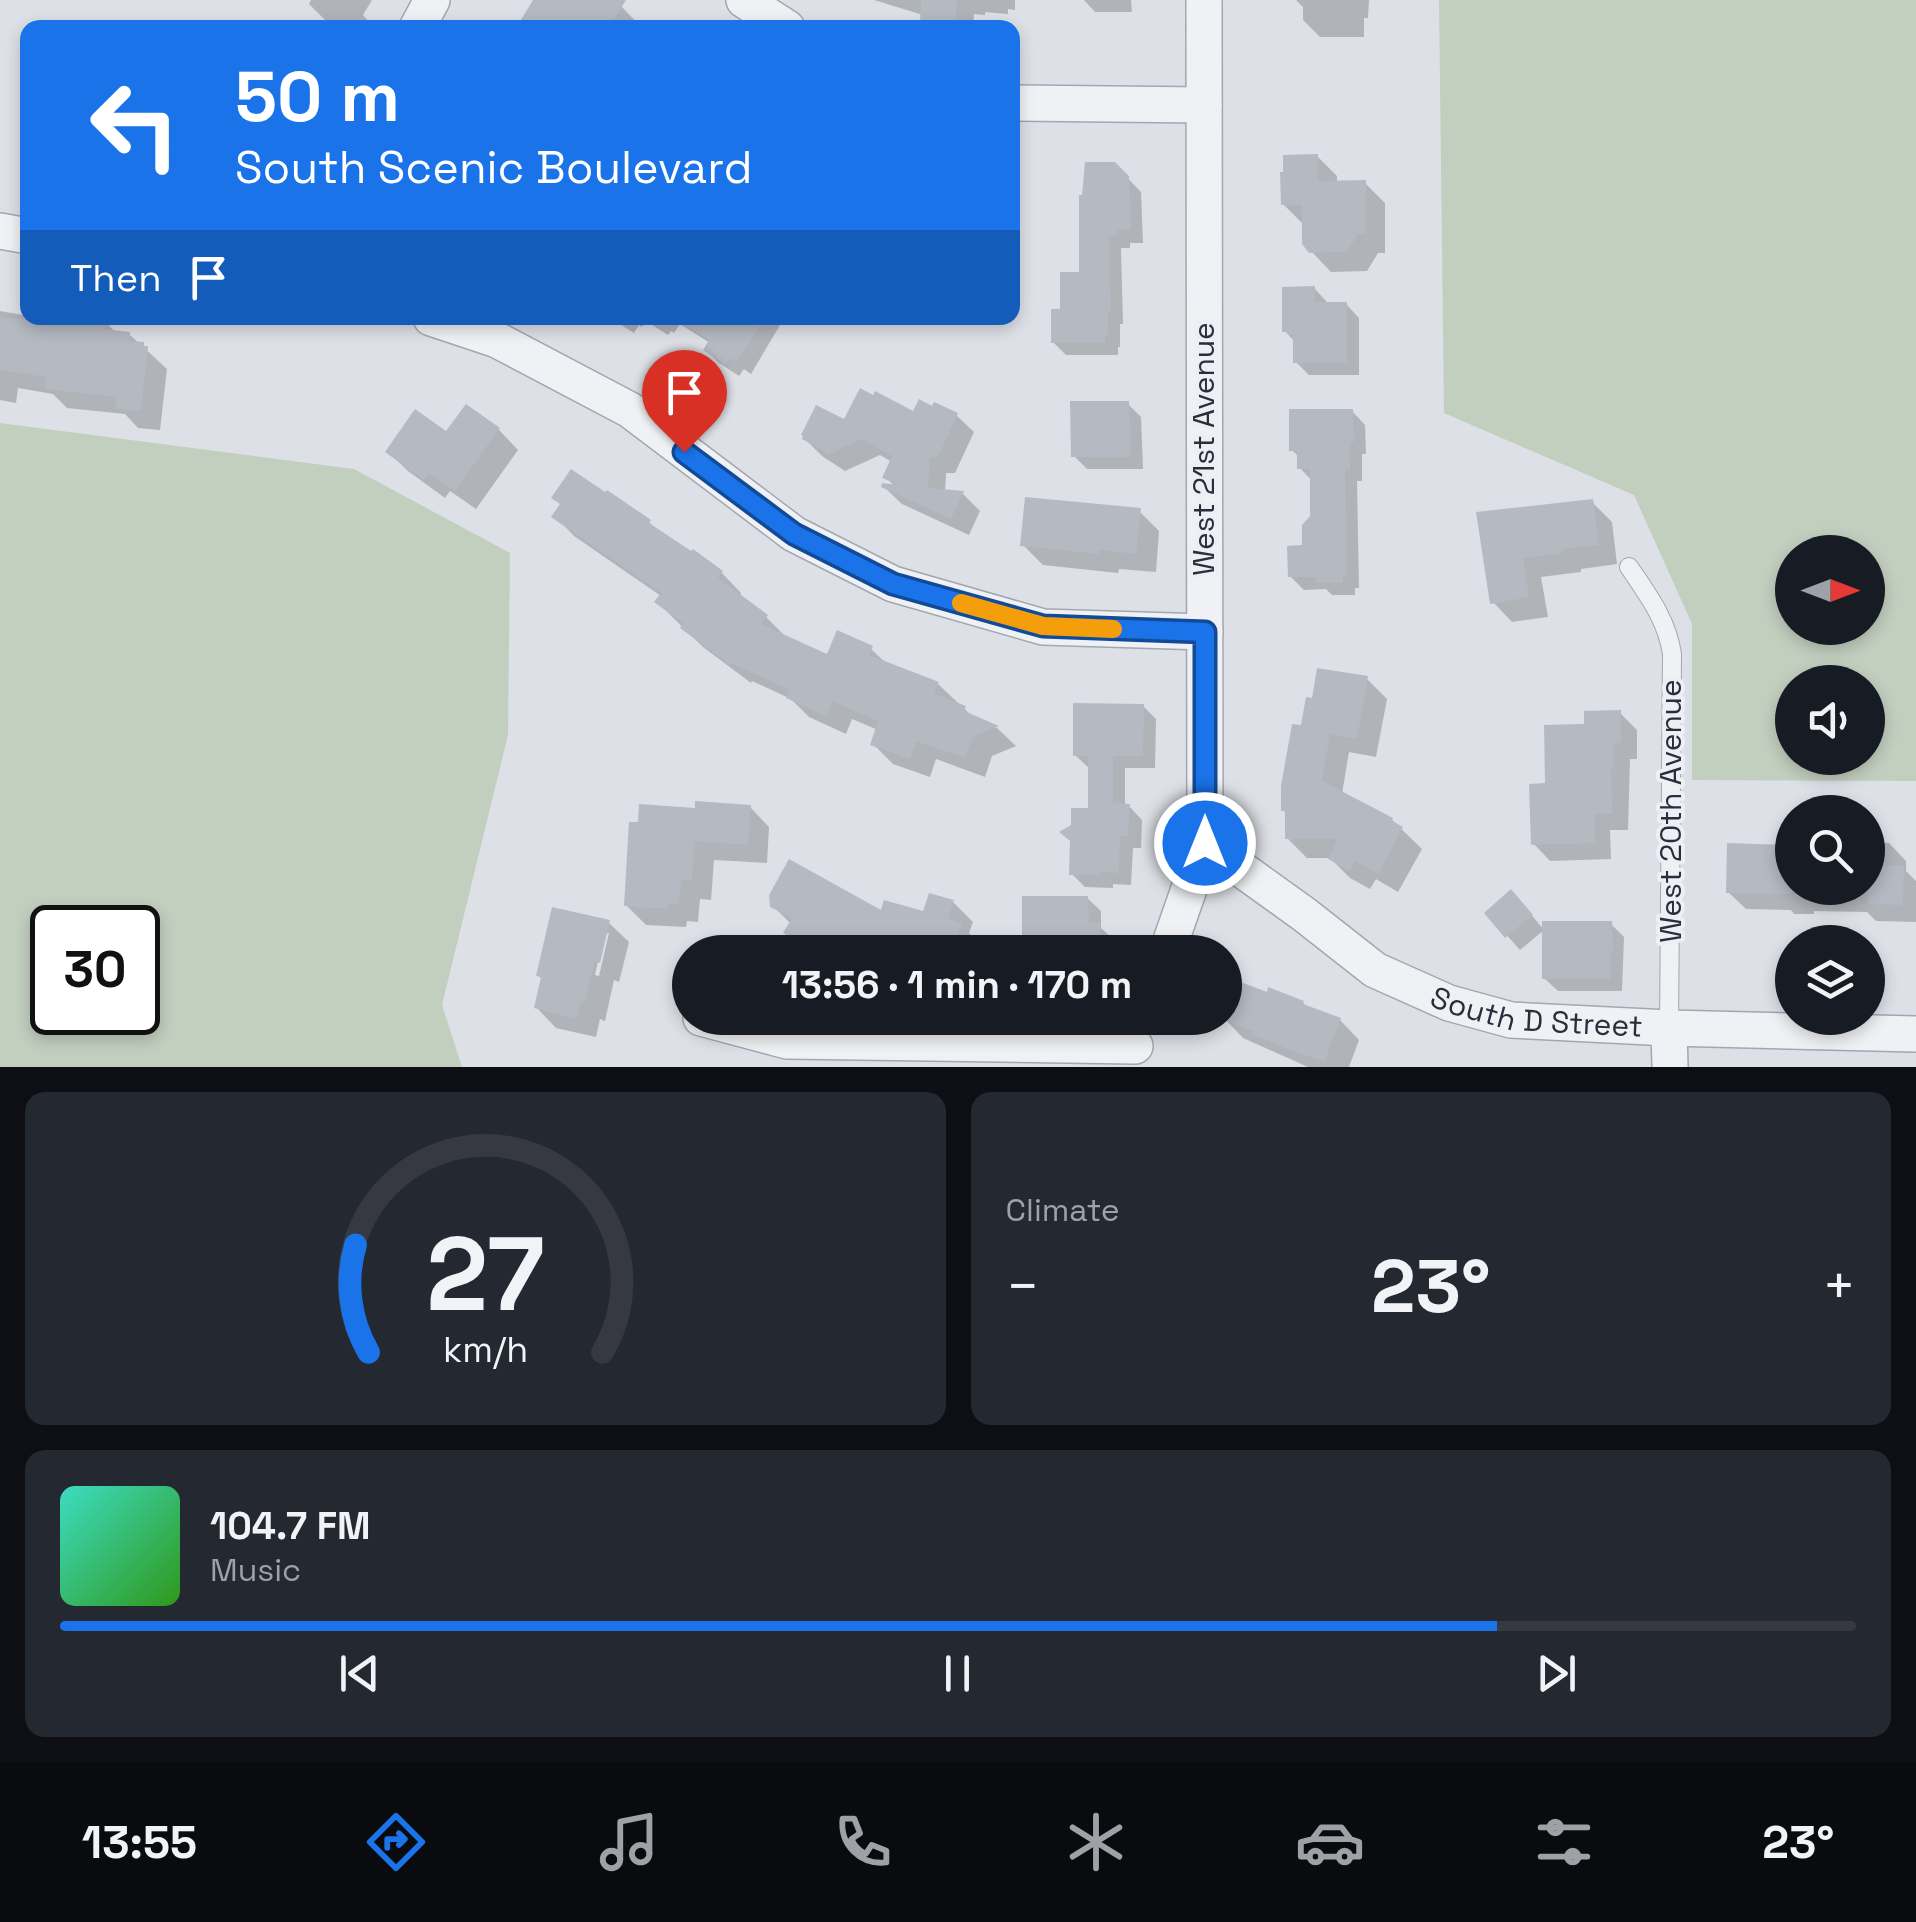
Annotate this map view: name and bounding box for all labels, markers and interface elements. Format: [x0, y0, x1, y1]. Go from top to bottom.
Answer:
text: 50 m [235, 52, 400, 141]
icon: left [70, 60, 200, 190]
text: South Scenic Boulevard [235, 139, 752, 196]
icon: arrive [181, 250, 236, 305]
text: Then [70, 254, 161, 302]
street label: West 21st Avenue [1184, 322, 1223, 576]
pin [642, 350, 727, 453]
icon: arrive [657, 365, 712, 420]
north arrow [1775, 535, 1885, 645]
map controls [1775, 535, 1885, 1035]
button: sound [1775, 665, 1885, 775]
street label: West 20th Avenue [1651, 679, 1690, 943]
position arrow [1153, 791, 1257, 895]
button: search [1775, 795, 1885, 905]
speed limit sign: 30 [30, 905, 160, 1035]
button: layers [1775, 925, 1885, 1035]
text: 13:56 · 1 min · 170 m [782, 961, 1132, 1009]
street label: South D Street [1424, 977, 1644, 1046]
text: Climate [1006, 1190, 1120, 1230]
text: 27 [426, 1208, 544, 1340]
text: 23° [1371, 1238, 1491, 1334]
text: − [1006, 1251, 1040, 1321]
text: + [1822, 1251, 1856, 1321]
text: km/h [443, 1327, 528, 1372]
text: 104.7 FM [210, 1502, 371, 1550]
text: Music [210, 1550, 301, 1590]
icon: previous [332, 1646, 387, 1701]
icon: pause [930, 1646, 985, 1701]
icon: next [1529, 1646, 1584, 1701]
icon: directions [361, 1807, 431, 1877]
icon: music [594, 1807, 664, 1877]
icon: phone [828, 1807, 898, 1877]
icon: climate [1061, 1807, 1131, 1877]
icon: car [1295, 1807, 1365, 1877]
icon: filters [1529, 1807, 1599, 1877]
text: 13:55 [82, 1814, 197, 1871]
text: 23° [1762, 1814, 1834, 1871]

